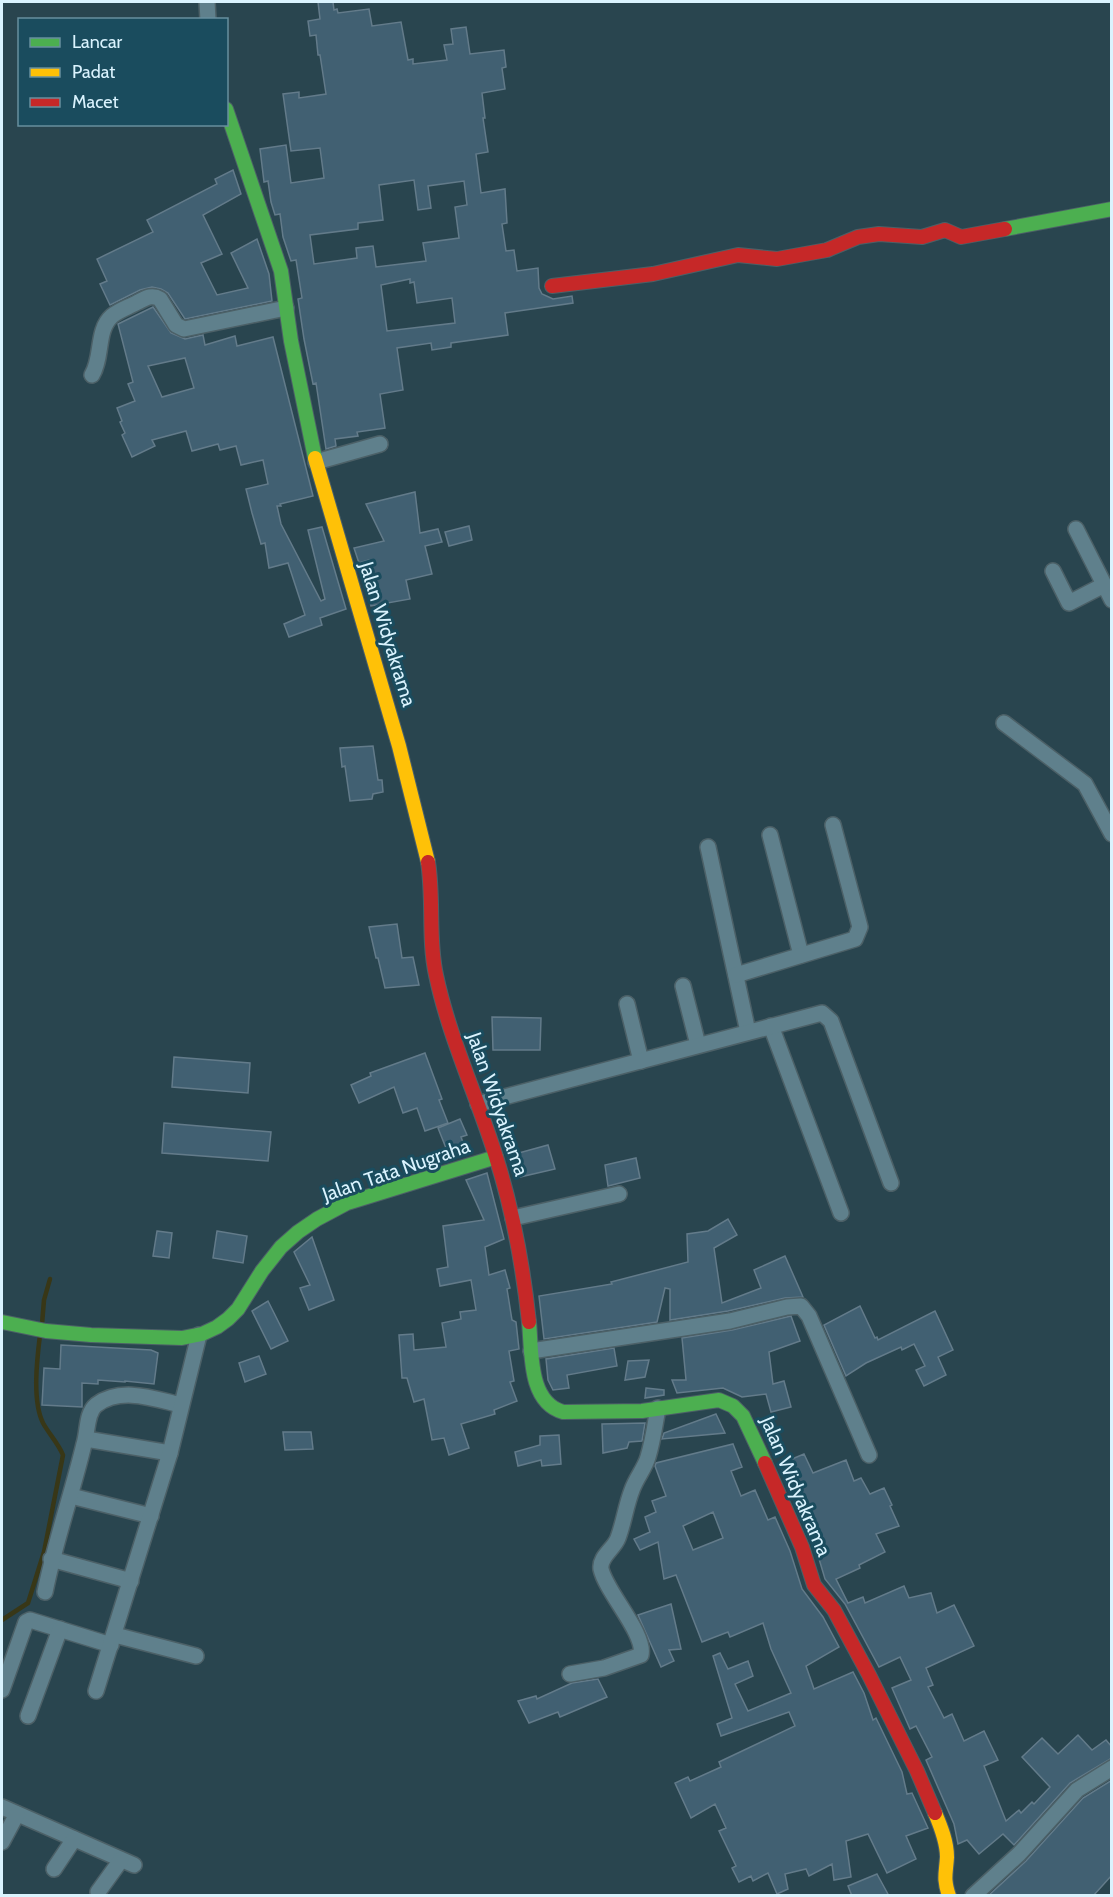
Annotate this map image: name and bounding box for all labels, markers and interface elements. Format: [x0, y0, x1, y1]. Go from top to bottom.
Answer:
legend [18, 18, 228, 126]
text: Lancar [72, 31, 123, 53]
text: Padat [72, 61, 115, 83]
text: Macet [72, 91, 118, 113]
street label: Jalan Widyakrama [354, 558, 422, 710]
street label: Jalan Widyakrama [462, 1028, 534, 1179]
street label: Jalan Tata Nugraha [318, 1133, 473, 1207]
street label: Jalan Widyakrama [755, 1411, 837, 1560]

